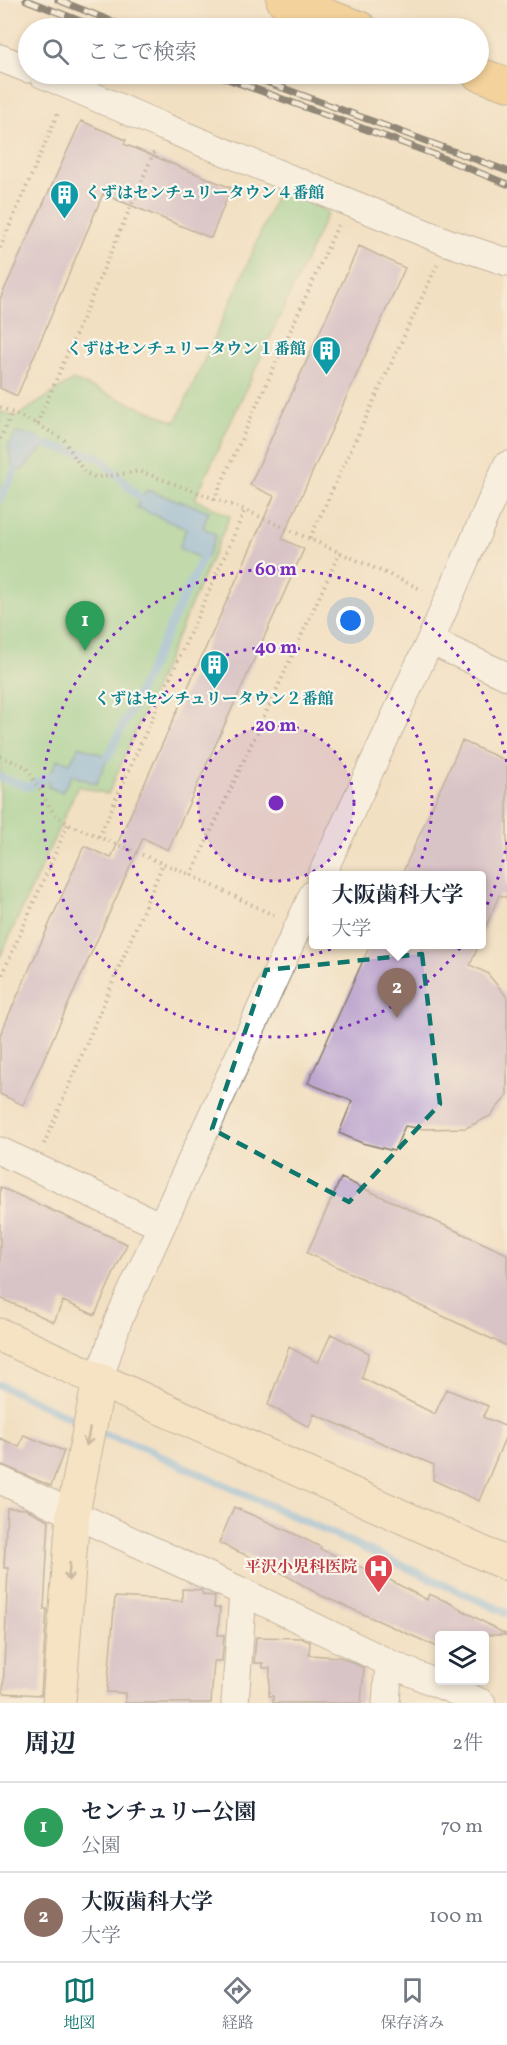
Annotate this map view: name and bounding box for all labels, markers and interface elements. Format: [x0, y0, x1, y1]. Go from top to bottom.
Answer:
search box [18, 18, 489, 84]
icon: search [39, 35, 72, 68]
text: ここで検索 [87, 38, 197, 69]
building icon: くずはセンチュリータウン４番館 [48, 178, 80, 220]
place label: くずはセンチュリータウン４番館 [85, 183, 325, 205]
building icon: くずはセンチュリータウン１番館 [311, 334, 343, 376]
place label: くずはセンチュリータウン１番館 [66, 339, 306, 361]
text: 60 m [255, 558, 297, 583]
pin: 1 [66, 602, 104, 651]
your location [336, 606, 365, 635]
text: 40 m [255, 636, 297, 661]
building icon: くずはセンチュリータウン２番館 [198, 648, 230, 690]
place label: くずはセンチュリータウン２番館 [94, 689, 334, 711]
text: 20 m [255, 714, 297, 739]
centre of rings [266, 793, 286, 813]
popup [309, 871, 486, 949]
text: 大阪歯科大学 [331, 881, 464, 912]
text: 大学 [331, 916, 371, 944]
pin: 2 [378, 968, 416, 1018]
one-way arrow [82, 1427, 93, 1447]
hospital icon: 平沢小児科医院 [362, 1552, 394, 1594]
place label: 平沢小児科医院 [245, 1557, 357, 1579]
one-way arrow [63, 1561, 74, 1581]
map controls [435, 1631, 489, 1685]
button: layers [435, 1631, 489, 1685]
text: 周辺 [24, 1727, 76, 1763]
text: 2件 [452, 1730, 483, 1758]
text: センチュリー公園 [81, 1798, 256, 1829]
text: 1 [39, 1813, 48, 1841]
text: 70 m [440, 1813, 483, 1841]
text: 公園 [81, 1833, 121, 1861]
text: 大阪歯科大学 [81, 1888, 213, 1919]
text: 2 [38, 1903, 49, 1931]
text: 100 m [429, 1903, 483, 1931]
text: 大学 [81, 1923, 121, 1951]
tab: 地図 [63, 1974, 96, 2035]
tab: 経路 [221, 1974, 254, 2035]
tab: 保存済み [380, 1974, 444, 2035]

